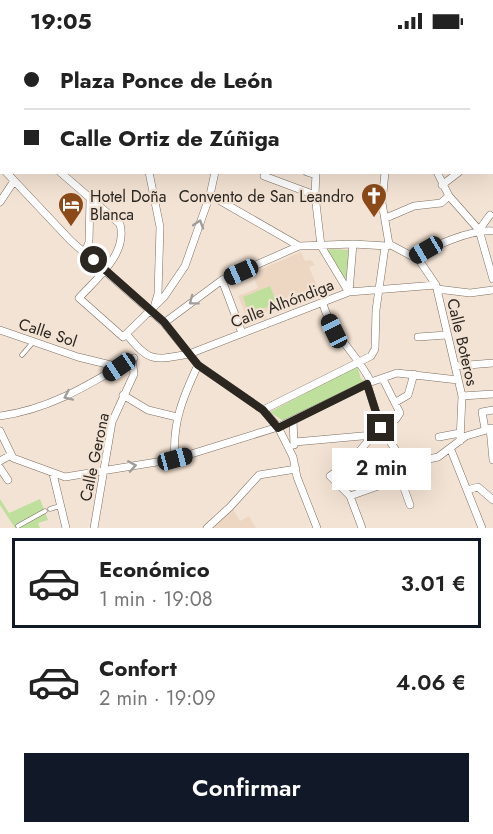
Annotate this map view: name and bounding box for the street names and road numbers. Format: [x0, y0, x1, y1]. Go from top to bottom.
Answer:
street label: Calle Alhóndiga [227, 273, 337, 334]
street label: Calle Boteros [441, 296, 484, 388]
street label: Calle Sol [16, 312, 80, 353]
street label: Calle Gerona [74, 411, 115, 503]

